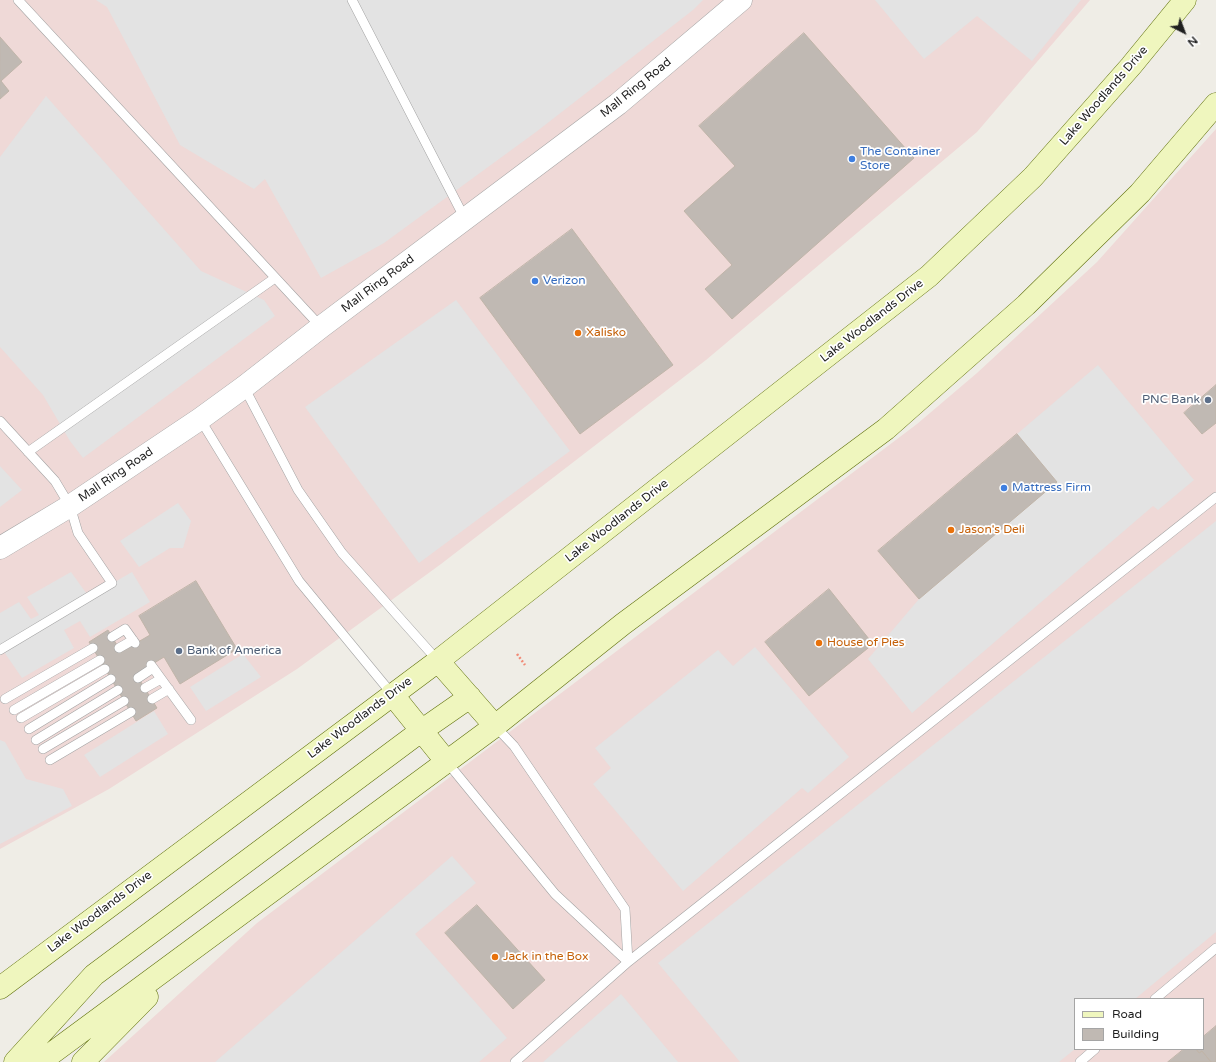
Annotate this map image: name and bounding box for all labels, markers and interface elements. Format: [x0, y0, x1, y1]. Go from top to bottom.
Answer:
north arrow [1164, 12, 1204, 52]
text: N [1185, 34, 1200, 49]
street label: Lake Woodlands Drive [1057, 43, 1151, 149]
street label: Mall Ring Road [598, 55, 674, 121]
place label: The Container Store [860, 145, 940, 173]
marker: The Container Store [847, 154, 857, 164]
street label: Mall Ring Road [339, 252, 417, 316]
place label: Verizon [543, 274, 586, 288]
marker: Verizon [530, 276, 540, 286]
street label: Lake Woodlands Drive [818, 276, 926, 366]
place label: Xalisko [586, 326, 626, 340]
marker: Xalisko [573, 328, 583, 338]
place label: PNC Bank [1142, 393, 1200, 407]
marker: PNC Bank [1203, 395, 1213, 405]
street label: Mall Ring Road [76, 445, 156, 505]
street label: Lake Woodlands Drive [563, 476, 671, 566]
place label: Mattress Firm [1012, 481, 1091, 495]
marker: Mattress Firm [999, 483, 1009, 493]
place label: Jason's Deli [959, 523, 1025, 537]
marker: Jason's Deli [946, 525, 956, 535]
place label: House of Pies [827, 636, 905, 650]
marker: House of Pies [814, 638, 824, 648]
place label: Bank of America [187, 644, 281, 658]
marker: Bank of America [174, 646, 184, 656]
street label: Lake Woodlands Drive [305, 674, 415, 762]
street label: Lake Woodlands Drive [45, 868, 155, 956]
place label: Jack in the Box [503, 950, 588, 964]
marker: Jack in the Box [490, 952, 500, 962]
legend [1074, 998, 1204, 1050]
text: Road [1112, 1007, 1142, 1021]
text: Building [1112, 1027, 1159, 1041]

